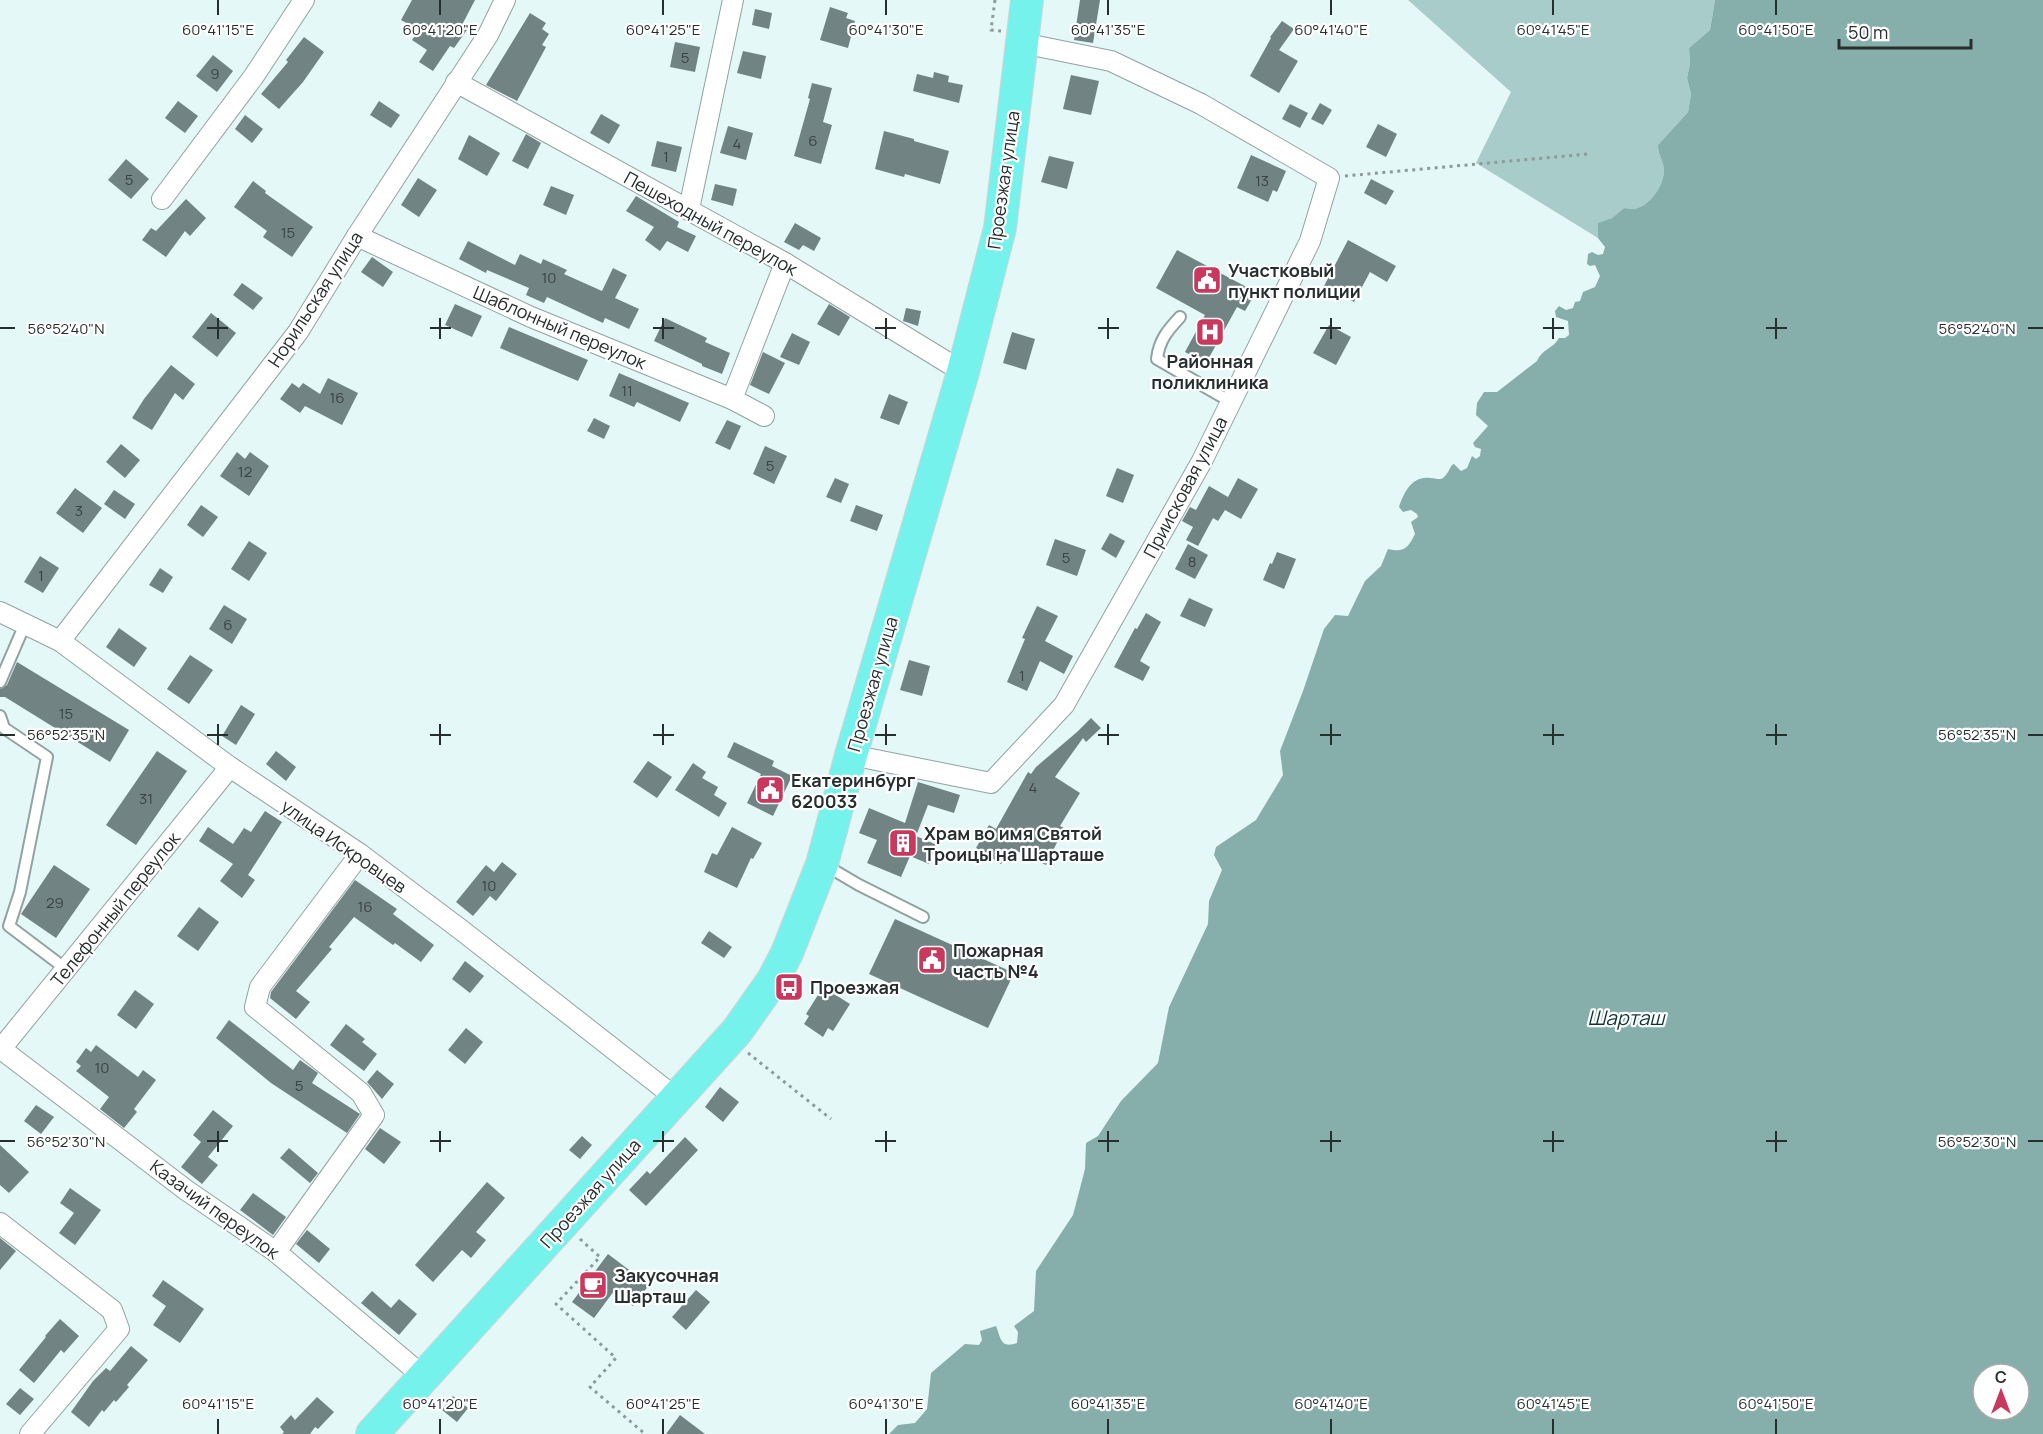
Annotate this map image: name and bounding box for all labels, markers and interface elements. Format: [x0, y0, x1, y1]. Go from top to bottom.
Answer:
scale bar [1839, 12, 1971, 50]
text: 60°41'15"E [182, 19, 254, 40]
text: 60°41'20"E [402, 19, 478, 40]
text: 60°41'25"E [626, 19, 700, 40]
text: 60°41'30"E [849, 19, 923, 40]
text: 60°41'35"E [1071, 19, 1145, 40]
text: 60°41'40"E [1294, 19, 1368, 40]
text: 60°41'45"E [1516, 19, 1590, 40]
text: 60°41'50"E [1738, 19, 1814, 40]
text: 50 m [1848, 20, 1888, 44]
house number: 5 [681, 47, 689, 68]
house number: 9 [210, 63, 220, 84]
street label: Проезжая улица [981, 109, 1025, 251]
house number: 6 [808, 130, 818, 151]
house number: 4 [733, 133, 742, 154]
house number: 1 [663, 146, 669, 167]
street label: Пешеходный переулок [620, 165, 803, 281]
house number: 5 [125, 169, 133, 190]
house number: 13 [1255, 170, 1269, 191]
house number: 15 [281, 222, 295, 243]
street label: Норильская улица [262, 227, 368, 371]
place label: Участковый пункт полиции [1228, 258, 1361, 303]
public building icon: Участковый пункт полиции [1191, 264, 1223, 296]
house number: 10 [542, 267, 557, 288]
street label: Шаблонный переулок [470, 280, 651, 375]
hospital icon: Районная поликлиника [1194, 316, 1226, 348]
text: 56°52'40"N [27, 318, 105, 339]
text: 56°52'40"N [1938, 318, 2016, 339]
place label: Районная поликлиника [1151, 349, 1269, 394]
house number: 11 [621, 380, 633, 401]
house number: 16 [329, 387, 345, 408]
street label: Приисковая улица [1138, 412, 1232, 562]
house number: 5 [766, 455, 774, 476]
house number: 12 [238, 461, 252, 482]
house number: 3 [75, 500, 83, 521]
house number: 5 [1062, 547, 1070, 568]
house number: 8 [1188, 551, 1196, 572]
house number: 1 [38, 565, 44, 586]
house number: 6 [223, 614, 233, 635]
street label: Проезжая улица [841, 614, 903, 754]
house number: 1 [1019, 665, 1025, 686]
house number: 15 [59, 703, 73, 724]
text: 56°52'35"N [27, 724, 105, 745]
text: 56°52'35"N [1938, 724, 2016, 745]
place label: Екатеринбург 620033 [791, 768, 916, 813]
public building icon: Екатеринбург 620033 [754, 774, 786, 806]
house number: 4 [1029, 777, 1038, 798]
house number: 31 [139, 788, 153, 809]
street label: улица Искровцев [277, 794, 412, 898]
place label: Храм во имя Святой Троицы на Шарташе [924, 821, 1104, 866]
street label: Телефонный переулок [45, 826, 186, 991]
building icon: Храм во имя Святой Троицы на Шарташе [887, 827, 919, 859]
house number: 10 [482, 875, 497, 896]
house number: 29 [46, 892, 64, 913]
house number: 16 [357, 896, 373, 917]
place label: Пожарная часть №4 [953, 938, 1044, 983]
public building icon: Пожарная часть №4 [916, 944, 948, 976]
bus stop icon: Проезжая [773, 971, 805, 1003]
place label: Проезжая [810, 975, 899, 999]
water label: Шарташ [1587, 1004, 1666, 1031]
house number: 10 [95, 1057, 110, 1078]
house number: 5 [295, 1075, 303, 1096]
text: 56°52'30"N [27, 1131, 105, 1152]
text: 56°52'30"N [1938, 1131, 2016, 1152]
street label: Проезжая улица [534, 1133, 646, 1253]
street label: Казачий переулок [145, 1154, 285, 1265]
place label: Закусочная Шарташ [614, 1263, 719, 1308]
cafe icon: Закусочная Шарташ [577, 1269, 609, 1301]
north arrow [1971, 1362, 2031, 1422]
text: С [1995, 1366, 2007, 1388]
text: 60°41'15"E [182, 1393, 254, 1414]
text: 60°41'20"E [402, 1393, 478, 1414]
text: 60°41'25"E [626, 1393, 700, 1414]
text: 60°41'30"E [849, 1393, 923, 1414]
text: 60°41'35"E [1071, 1393, 1145, 1414]
text: 60°41'40"E [1294, 1393, 1368, 1414]
text: 60°41'45"E [1516, 1393, 1590, 1414]
text: 60°41'50"E [1738, 1393, 1814, 1414]

